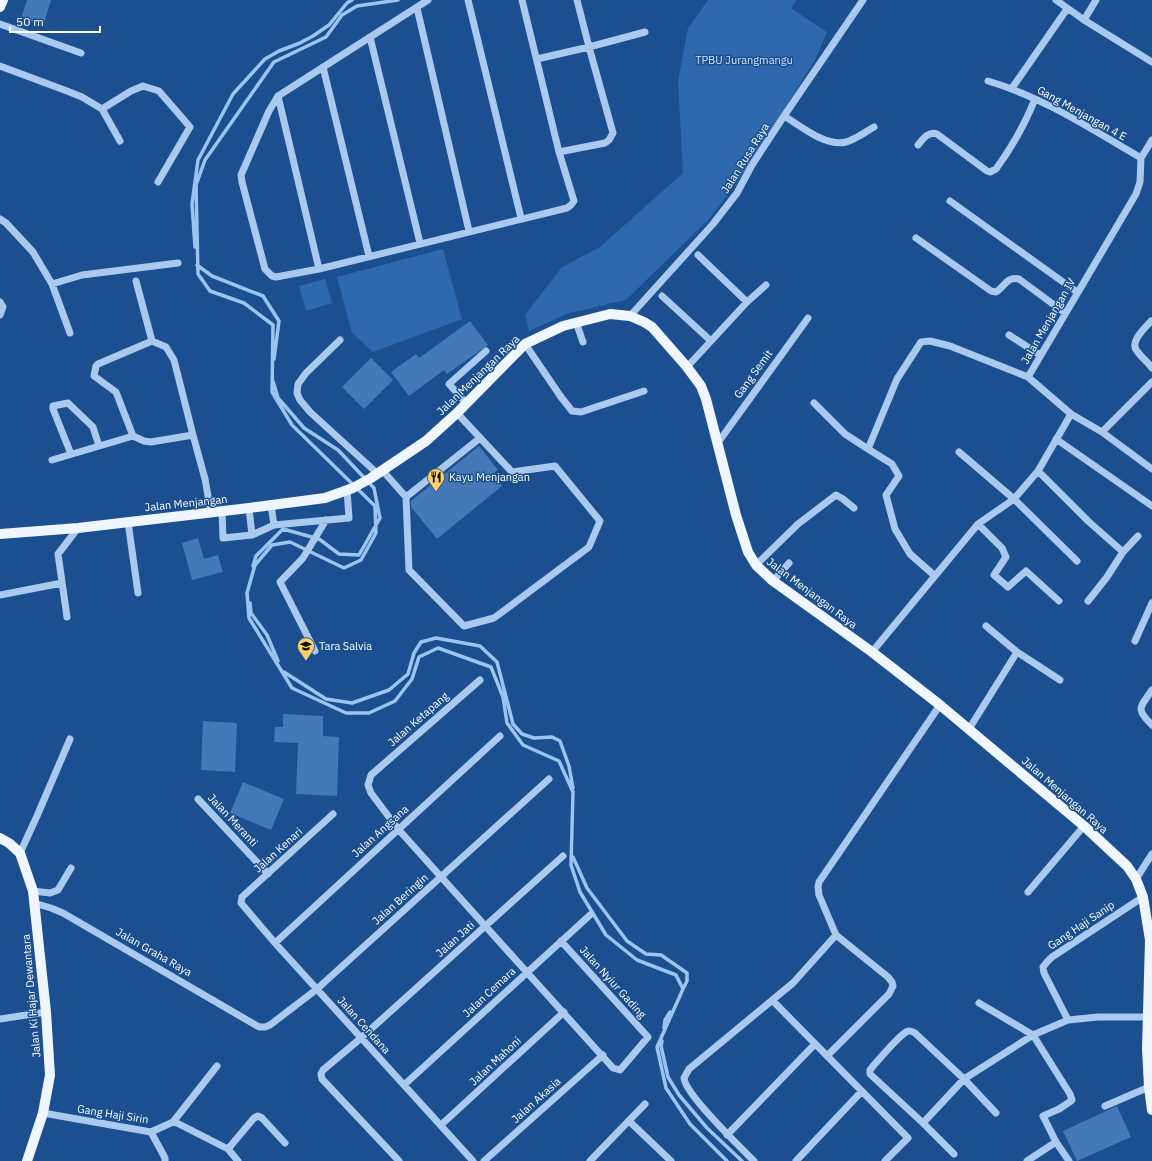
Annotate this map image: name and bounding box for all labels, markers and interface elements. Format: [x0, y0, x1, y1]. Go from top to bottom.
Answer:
scale bar [10, 8, 100, 34]
text: 50 m [16, 14, 44, 29]
park label: TPBU Jurangmangu [695, 53, 793, 67]
street label: Gang Menjangan 4 E [1035, 83, 1129, 143]
street label: Jalan Rusa Raya [718, 120, 772, 196]
street label: Jalan Menjangan IV [1018, 275, 1078, 366]
street label: Jalan Menjangan Raya [434, 332, 522, 418]
street label: Gang Semit [731, 347, 775, 401]
restaurant icon: Kayu Menjangan [426, 467, 446, 492]
place label: Kayu Menjangan [449, 470, 530, 484]
street label: Jalan Menjangan [144, 492, 228, 514]
street label: Jalan Menjangan Raya [764, 554, 860, 632]
school or university icon: Tara Salvia [296, 636, 316, 661]
place label: Tara Salvia [319, 639, 372, 653]
street label: Jalan Ketapang [385, 689, 451, 749]
street label: Jalan Menjangan Raya [1019, 754, 1111, 836]
street label: Jalan Meranti [205, 791, 261, 849]
street label: Jalan Angsana [349, 802, 411, 860]
street label: Jalan Kenari [251, 824, 305, 876]
street label: Jalan Beringin [369, 870, 431, 928]
street label: Gang Haji Sanip [1045, 898, 1117, 952]
street label: Jalan Jati [433, 918, 477, 960]
street label: Jalan Graha Raya [114, 925, 195, 979]
street label: Jalan Ki Hajar Dewantara [19, 934, 43, 1058]
street label: Jalan Nyiur Gading [577, 943, 649, 1021]
street label: Jalan Cemara [460, 964, 519, 1020]
street label: Jalan Cendana [334, 993, 394, 1057]
street label: Jalan Mahoni [466, 1034, 524, 1088]
street label: Jalan Akasia [508, 1074, 564, 1126]
street label: Gang Haji Sirin [76, 1101, 150, 1127]

